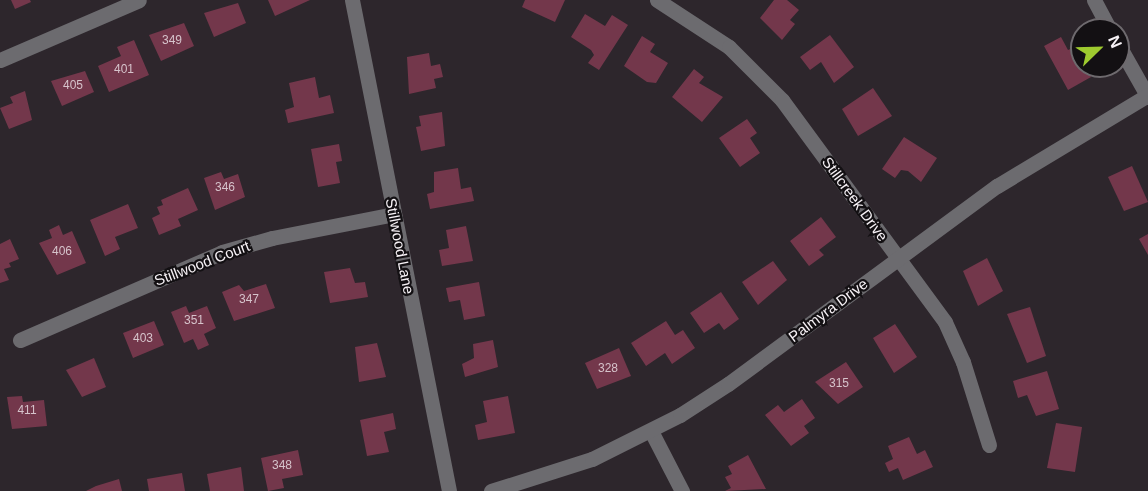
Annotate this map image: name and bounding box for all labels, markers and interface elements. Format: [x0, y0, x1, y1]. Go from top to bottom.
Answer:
north arrow [1070, 18, 1130, 78]
text: N [1105, 33, 1125, 50]
house number: 349 [162, 34, 182, 48]
house number: 401 [114, 63, 134, 77]
house number: 405 [63, 79, 83, 93]
street label: Stillcreek Drive [818, 153, 892, 245]
house number: 346 [215, 181, 235, 195]
street label: Stillwood Lane [382, 196, 418, 296]
street label: Stillwood Court [152, 237, 252, 289]
house number: 406 [52, 245, 72, 259]
street label: Palmyra Drive [785, 274, 871, 346]
house number: 347 [239, 293, 259, 307]
house number: 351 [184, 314, 204, 328]
house number: 403 [133, 332, 153, 346]
house number: 328 [598, 362, 618, 376]
house number: 315 [829, 377, 849, 391]
house number: 411 [17, 404, 37, 418]
house number: 348 [272, 459, 292, 473]

